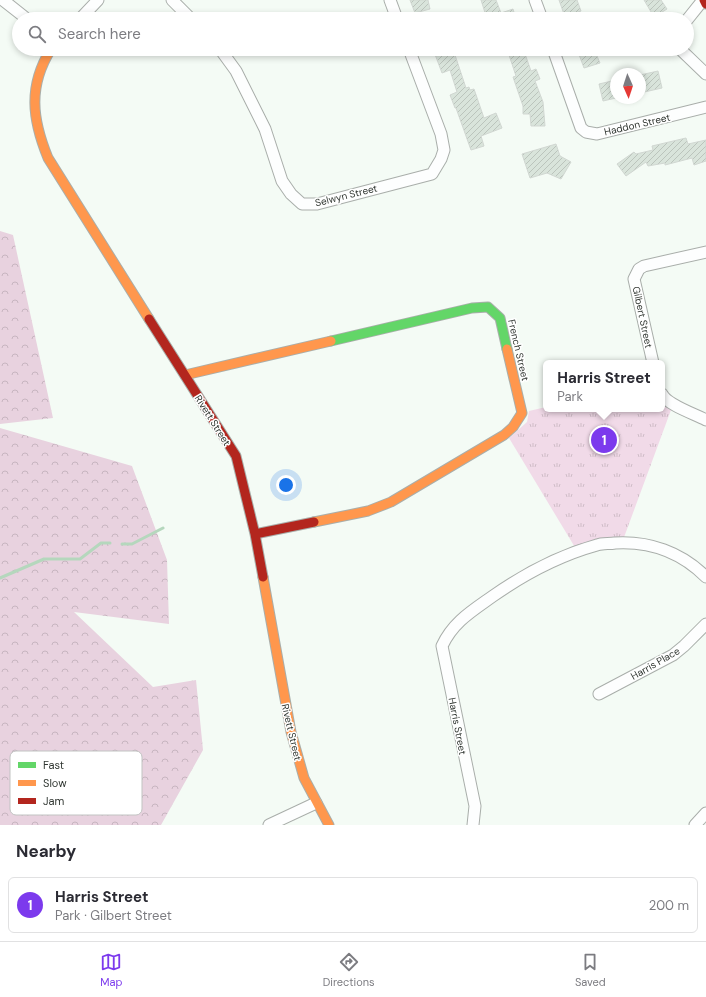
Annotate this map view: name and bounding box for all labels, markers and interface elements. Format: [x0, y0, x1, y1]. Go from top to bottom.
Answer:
search box [12, 12, 694, 56]
icon: search [26, 23, 48, 45]
text: Search here [58, 24, 141, 44]
north arrow [610, 68, 646, 104]
street label: Haddon Street [603, 111, 672, 138]
street label: Selwyn Street [314, 181, 379, 209]
street label: Gilbert Street [630, 285, 655, 349]
street label: French Street [505, 318, 532, 382]
popup [543, 360, 665, 412]
text: Harris Street [557, 368, 651, 388]
text: Park [557, 388, 583, 405]
street label: Rivett Street [192, 392, 233, 448]
pin: 1 [591, 425, 617, 455]
your location [276, 475, 296, 495]
street label: Harris Place [628, 644, 682, 683]
street label: Harris Street [446, 696, 469, 756]
street label: Rivett Street [279, 703, 304, 762]
legend [10, 751, 142, 815]
text: Fast [43, 758, 64, 772]
text: Slow [43, 776, 67, 790]
text: Jam [43, 794, 64, 808]
text: Nearby [16, 840, 76, 862]
text: Harris Street [55, 887, 148, 907]
text: 1 [28, 897, 32, 914]
text: 200 m [649, 897, 689, 914]
text: Park · Gilbert Street [55, 907, 172, 924]
tab: Map [100, 951, 122, 989]
tab: Directions [323, 951, 375, 989]
tab: Saved [575, 951, 606, 989]

